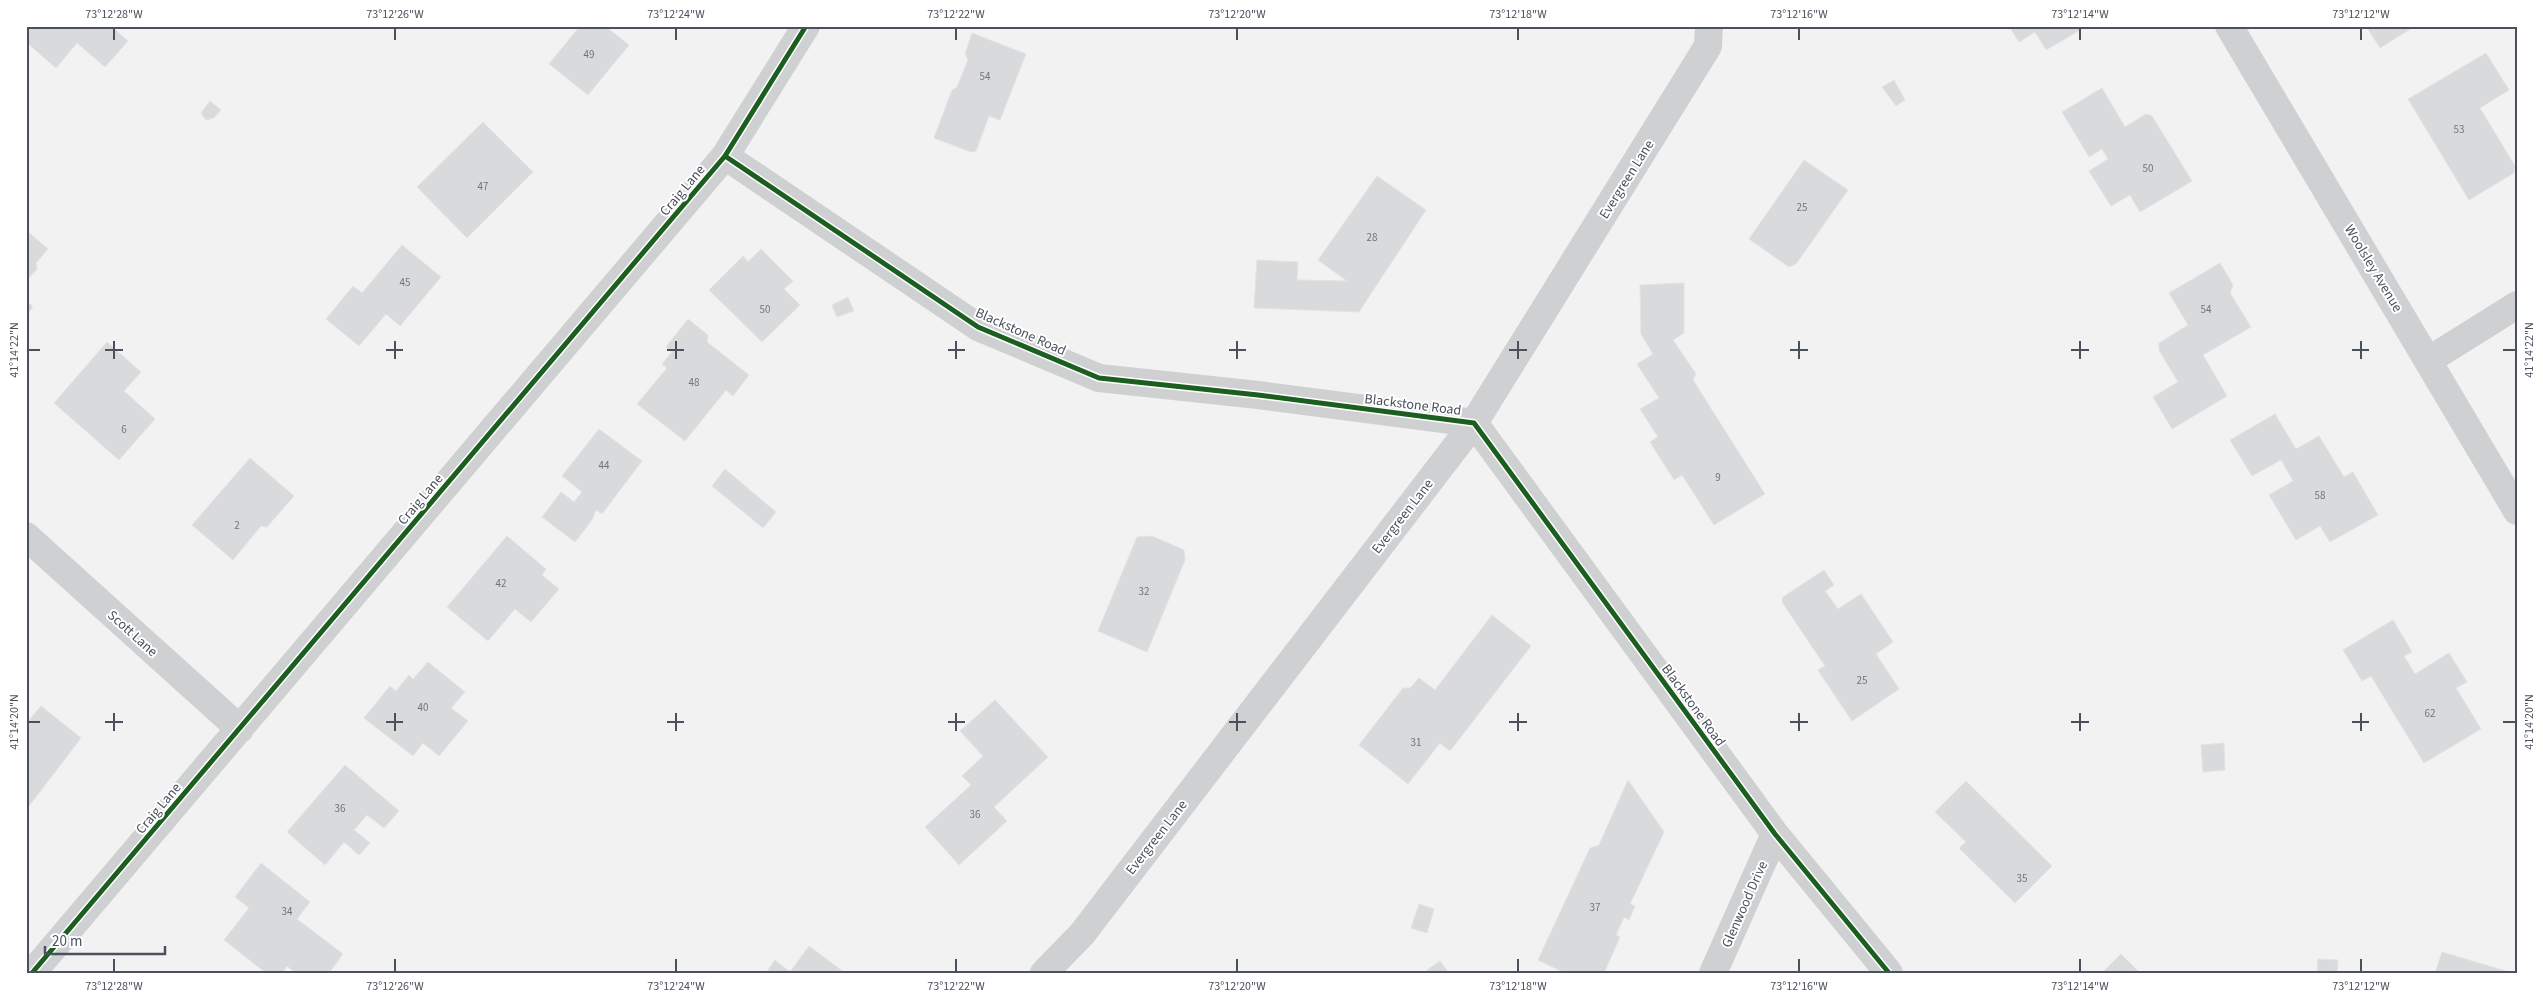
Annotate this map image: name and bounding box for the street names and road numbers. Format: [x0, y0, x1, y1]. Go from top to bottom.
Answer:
street label: Evergreen Lane [1595, 136, 1659, 223]
street label: Craig Lane [655, 161, 710, 221]
street label: Woolsley Avenue [2339, 221, 2407, 316]
street label: Blackstone Road [972, 303, 1069, 361]
street label: Blackstone Road [1363, 389, 1462, 421]
street label: Craig Lane [393, 470, 448, 530]
street label: Evergreen Lane [1367, 475, 1438, 558]
street label: Scott Lane [103, 606, 162, 662]
street label: Blackstone Road [1656, 660, 1730, 751]
street label: Craig Lane [131, 779, 186, 839]
street label: Evergreen Lane [1121, 796, 1192, 879]
street label: Glenwood Drive [1717, 858, 1773, 951]

